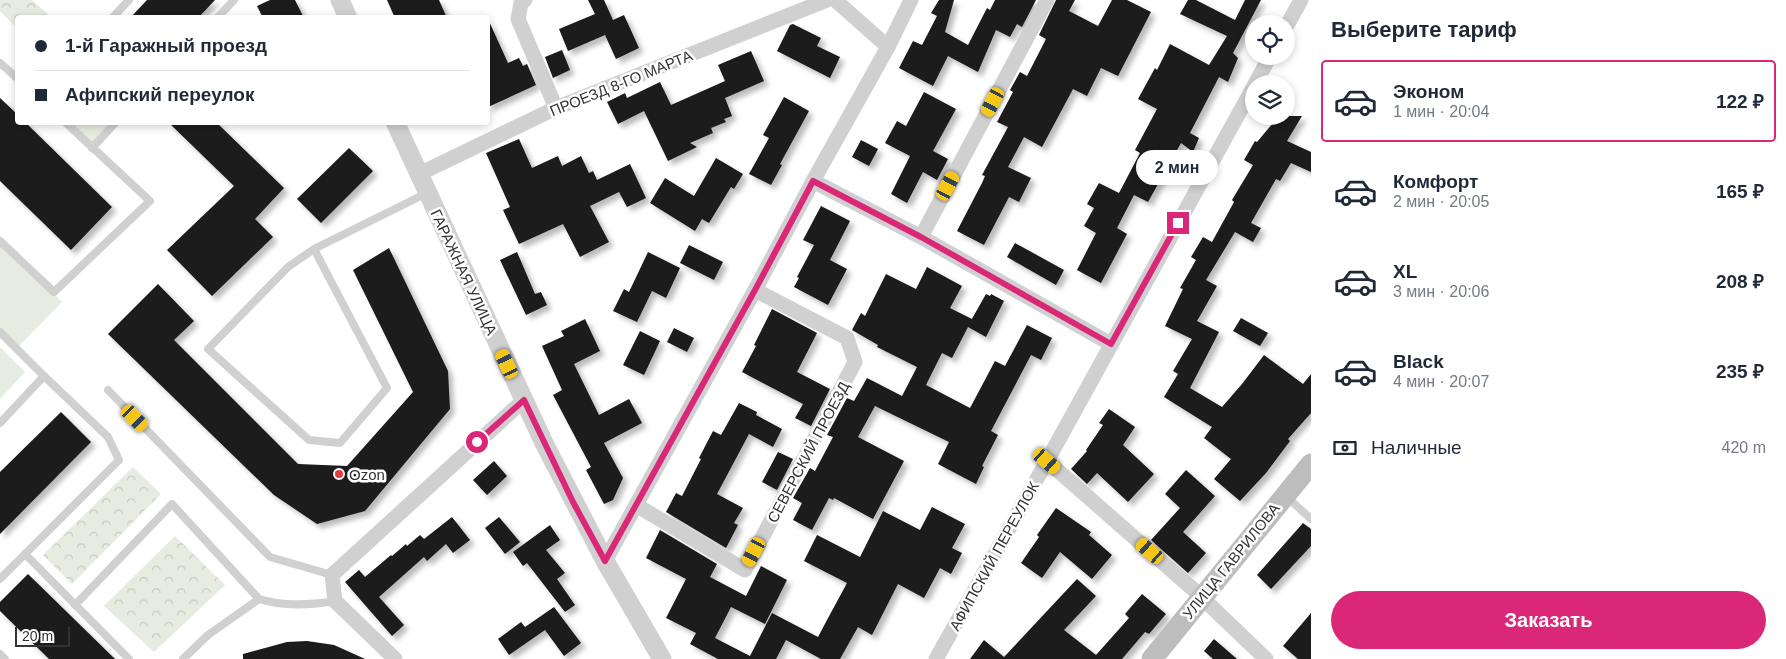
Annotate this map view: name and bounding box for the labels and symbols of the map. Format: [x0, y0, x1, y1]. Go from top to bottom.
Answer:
street label: ПРОЕЗД 8-ГО МАРТА [547, 47, 695, 119]
car [979, 85, 1006, 119]
callout: 2 мин [1137, 150, 1219, 186]
car [934, 169, 961, 203]
street label: ГАРАЖНАЯ УЛИЦА [427, 207, 501, 337]
route end [1167, 212, 1189, 234]
car [493, 347, 520, 381]
street label: СЕВЕРСКИЙ ПРОЕЗД [764, 379, 852, 525]
car [119, 402, 150, 434]
route start [466, 431, 488, 453]
car [1030, 445, 1063, 477]
place label: Ozon [349, 466, 385, 483]
marker: Ozon [333, 468, 345, 480]
street label: АФИПСКИЙ ПЕРЕУЛОК [946, 478, 1042, 634]
street label: УЛИЦА ГАВРИЛОВА [1179, 500, 1283, 622]
car [740, 535, 767, 569]
car [1133, 535, 1166, 567]
scale bar [15, 624, 70, 647]

